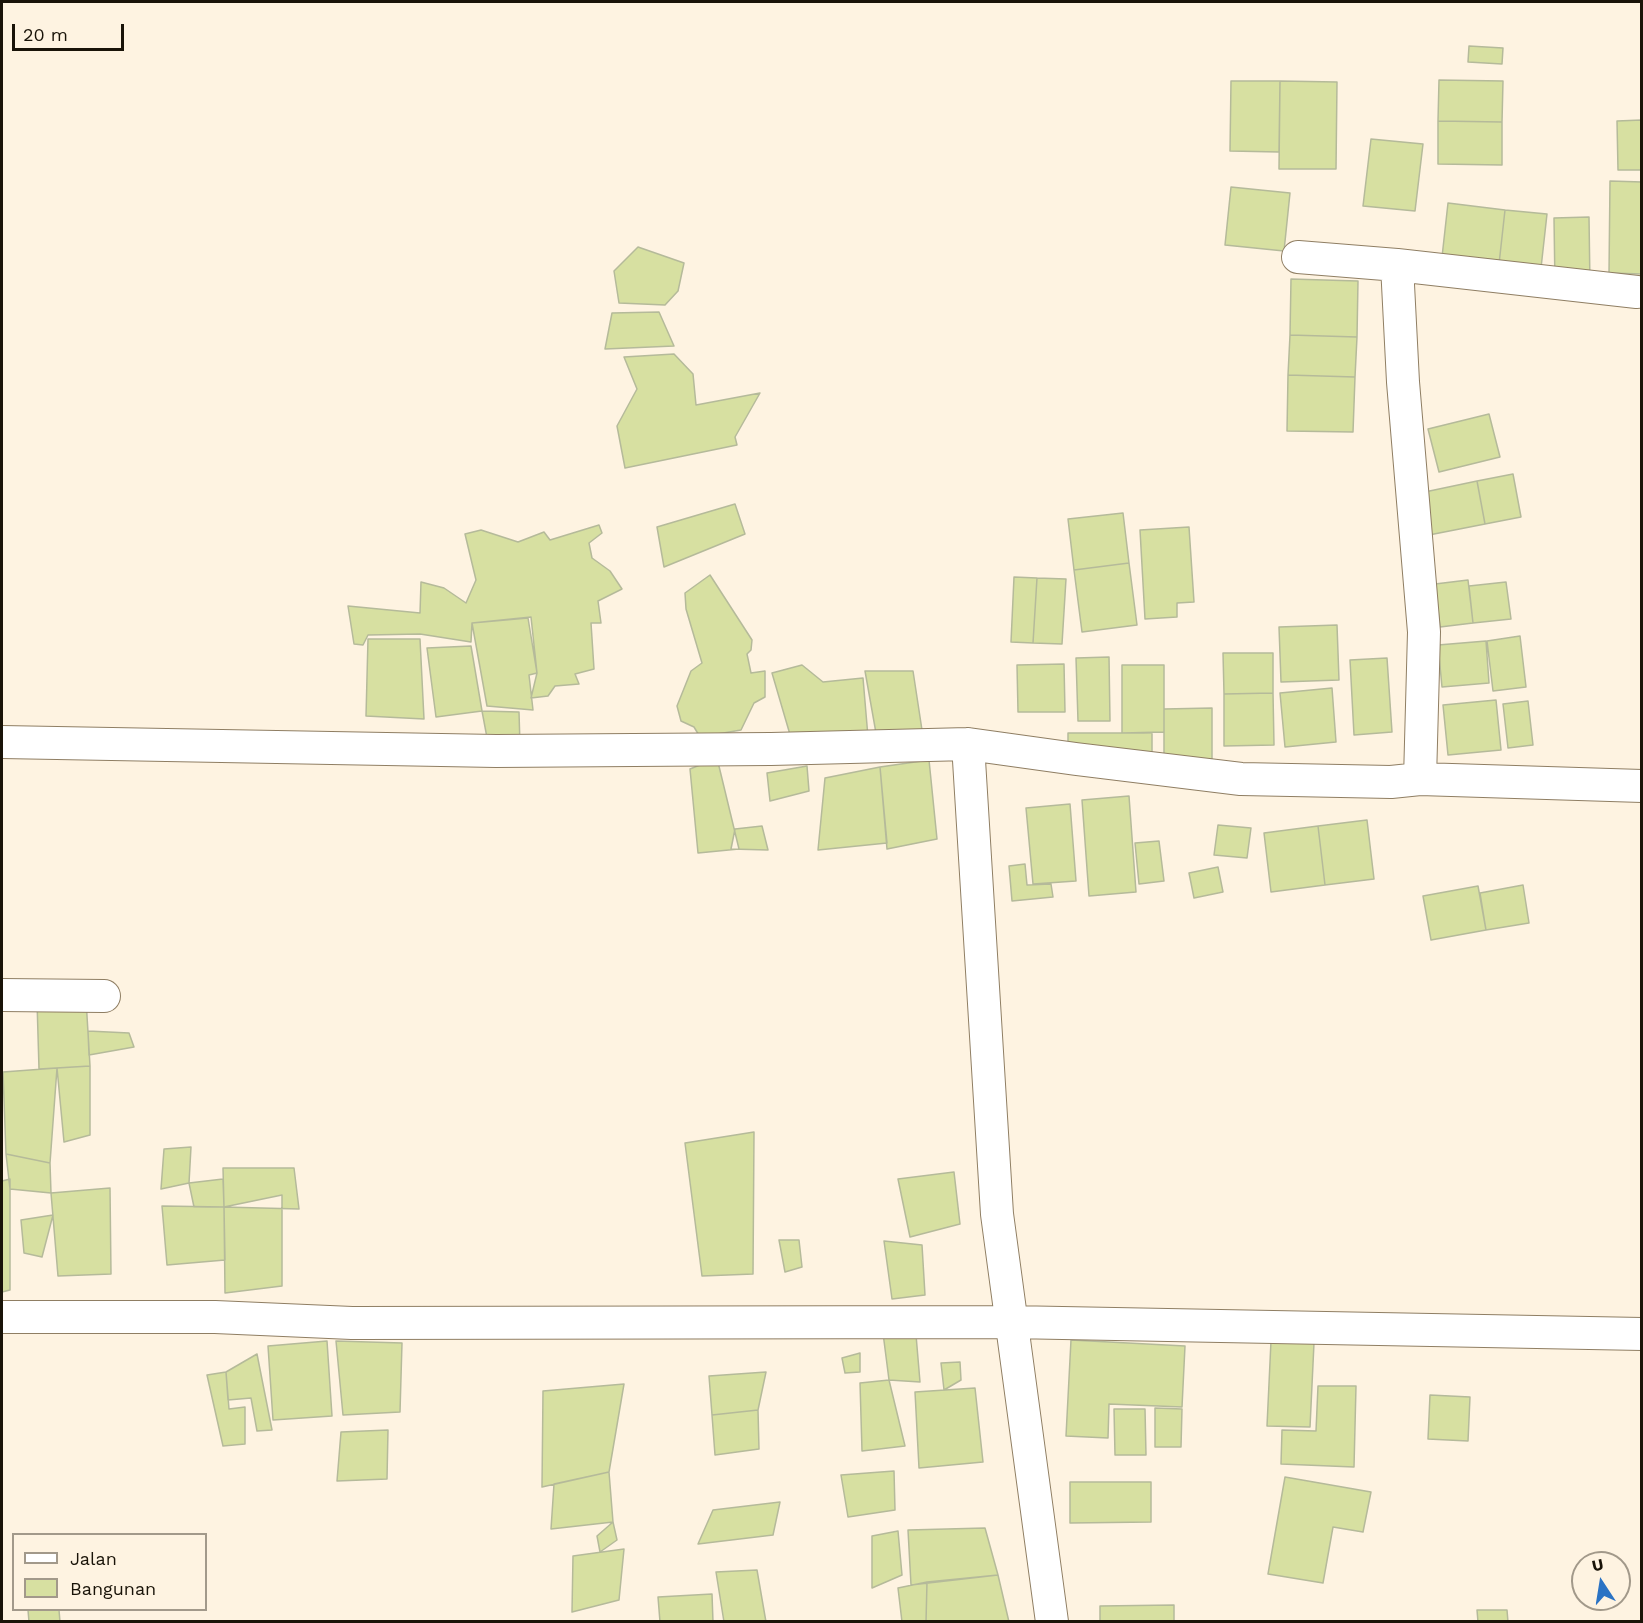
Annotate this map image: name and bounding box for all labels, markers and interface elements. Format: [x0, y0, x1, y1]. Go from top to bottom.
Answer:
scale bar [15, 12, 128, 50]
text: 20 m [23, 24, 68, 45]
legend [12, 1533, 207, 1611]
text: Jalan [70, 1548, 117, 1569]
north arrow [1571, 1551, 1631, 1611]
text: U [1590, 1554, 1605, 1575]
text: Bangunan [70, 1578, 156, 1599]

